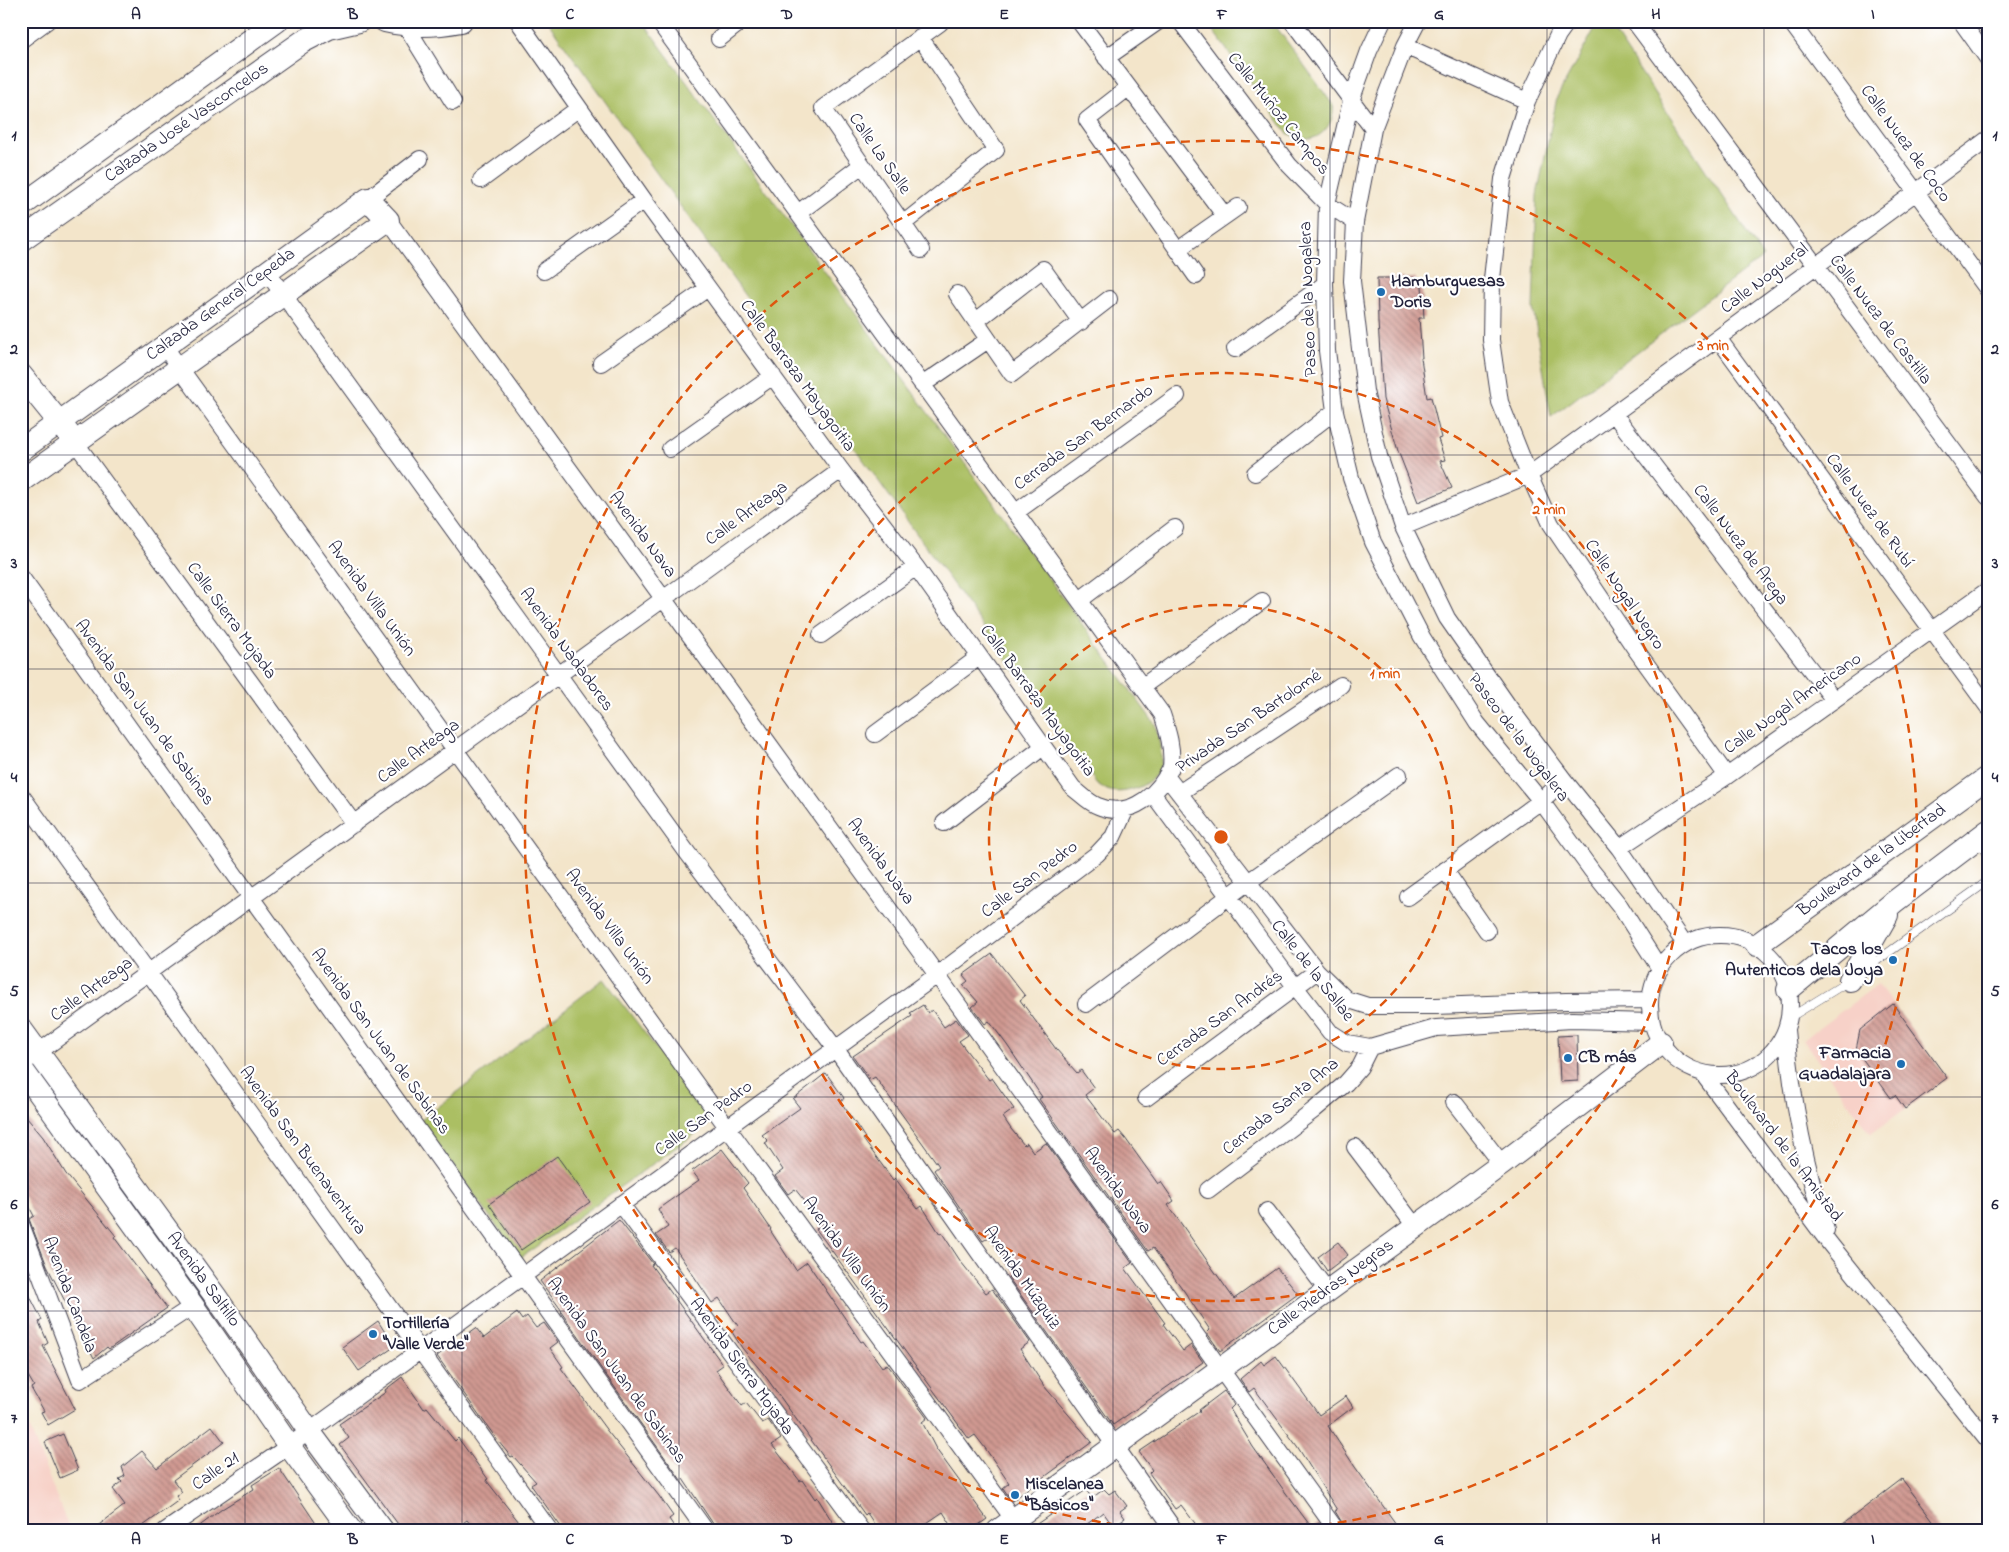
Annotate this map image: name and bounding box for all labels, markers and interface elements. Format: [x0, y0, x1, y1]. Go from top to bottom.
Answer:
text: A [131, 3, 141, 27]
text: B [347, 3, 359, 27]
text: C [566, 3, 575, 27]
text: D [780, 3, 793, 27]
text: E [999, 3, 1009, 27]
text: F [1216, 3, 1228, 27]
text: G [1434, 3, 1444, 27]
text: H [1651, 3, 1661, 27]
text: I [1871, 3, 1875, 27]
street label: Calle Muñoz Campos [1220, 47, 1336, 181]
street label: Calzada José Vasconcelos [100, 56, 274, 190]
street label: Calle Nuez de Coco [1853, 80, 1957, 208]
street label: Calle La Salle [841, 108, 917, 201]
text: 1 [11, 124, 17, 148]
text: 1 [1992, 124, 1998, 148]
street label: Paseo de la Nogalera [1293, 221, 1326, 377]
street label: Calle Nogueral [1715, 237, 1815, 322]
street label: Calzada General Cepeda [141, 242, 301, 368]
street label: Calle Nuez de Castilla [1822, 249, 1938, 391]
place label: Hamburguesas Doris [1390, 269, 1505, 316]
marker: Hamburguesas Doris [1375, 286, 1387, 298]
street label: Calle Barraza Mayagoitia [732, 294, 861, 458]
text: 3 min [1696, 335, 1729, 357]
text: 2 [9, 338, 18, 362]
text: 2 [1990, 338, 1999, 362]
street label: Cerrada San Bernardo [1009, 378, 1159, 498]
street label: Calle Nuez de Rubí [1818, 448, 1920, 574]
street label: Calle Arteaga [700, 475, 794, 554]
street label: Calle Nuez de Arega [1685, 479, 1794, 612]
street label: Avenida Nava [602, 486, 682, 584]
text: 2 min [1532, 499, 1566, 521]
street label: Calle Nogal Negro [1577, 535, 1671, 656]
street label: Avenida Villa Unión [320, 536, 422, 662]
text: 3 [10, 552, 18, 576]
text: 3 [1991, 552, 1999, 576]
street label: Calle Sierra Mojada [179, 557, 283, 685]
street label: Avenida Nadadores [512, 583, 620, 717]
street label: Avenida San Juan de Sabinas [68, 615, 220, 811]
street label: Calle Barraza Mayagoitia [972, 619, 1101, 783]
street label: Calle Nogal Americano [1719, 647, 1868, 762]
street label: Privada San Bartolomé [1171, 663, 1328, 780]
text: 1 min [1370, 663, 1401, 685]
street label: Paseo de la Nogalera [1460, 668, 1575, 809]
street label: Calle Arteaga [372, 713, 466, 792]
text: 4 [10, 766, 18, 790]
text: 4 [1991, 766, 1999, 790]
street label: Boulevard de la Libertad [1791, 798, 1952, 925]
street label: Avenida Nava [840, 813, 920, 911]
centre of rings [1212, 828, 1230, 846]
street label: Calle San Pedro [976, 835, 1084, 925]
street label: Avenida Villa Unión [558, 864, 660, 990]
street label: Calle de la Sallae [1264, 914, 1361, 1028]
place label: Tacos los Autenticos dela Joya [1725, 937, 1883, 985]
street label: Avenida San Juan de Sabinas [304, 944, 456, 1140]
street label: Calle Arteaga [45, 951, 139, 1030]
marker: Tacos los Autenticos dela Joya [1887, 954, 1899, 966]
street label: Cerrada San Andrés [1151, 964, 1289, 1074]
text: 5 [9, 980, 19, 1004]
text: 5 [1990, 980, 2000, 1004]
place label: Farmacia Guadalajara [1799, 1041, 1891, 1088]
place label: CB más [1578, 1045, 1637, 1071]
street label: Cerrada Santa Ana [1217, 1052, 1345, 1162]
marker: CB más [1562, 1052, 1574, 1064]
marker: Farmacia Guadalajara [1895, 1058, 1907, 1070]
street label: Avenida San Buenaventura [232, 1061, 372, 1241]
street label: Boulevard de la Amistad [1717, 1065, 1848, 1228]
street label: Calle San Pedro [650, 1075, 758, 1163]
street label: Avenida Nava [1077, 1142, 1157, 1240]
street label: Avenida Villa Unión [795, 1192, 897, 1318]
text: 6 [9, 1193, 18, 1217]
text: 6 [1990, 1193, 1999, 1217]
street label: Avenida Múzquiz [976, 1221, 1066, 1335]
street label: Avenida Saltillo [160, 1227, 246, 1333]
street label: Avenida Candela [35, 1233, 103, 1357]
street label: Calle Piedras Negras [1262, 1233, 1400, 1344]
street label: Avenida San Juan de Sabinas [540, 1273, 692, 1469]
street label: Avenida Sierra Mojada [682, 1293, 800, 1441]
place label: Tortillería "Valle Verde" [382, 1311, 469, 1358]
marker: Tortillería "Valle Verde" [367, 1328, 379, 1340]
text: 7 [11, 1407, 18, 1431]
text: 7 [1992, 1407, 1999, 1431]
street label: Calle 21 [187, 1446, 245, 1498]
place label: Miscelanea "Básicos" [1024, 1472, 1104, 1519]
marker: Miscelanea "Básicos" [1009, 1489, 1021, 1501]
text: A [131, 1528, 141, 1552]
text: B [347, 1528, 359, 1552]
text: C [566, 1528, 575, 1552]
text: D [780, 1528, 793, 1552]
text: E [999, 1528, 1009, 1552]
text: F [1216, 1528, 1228, 1552]
text: G [1434, 1528, 1444, 1552]
text: H [1651, 1528, 1661, 1552]
text: I [1871, 1528, 1875, 1552]

